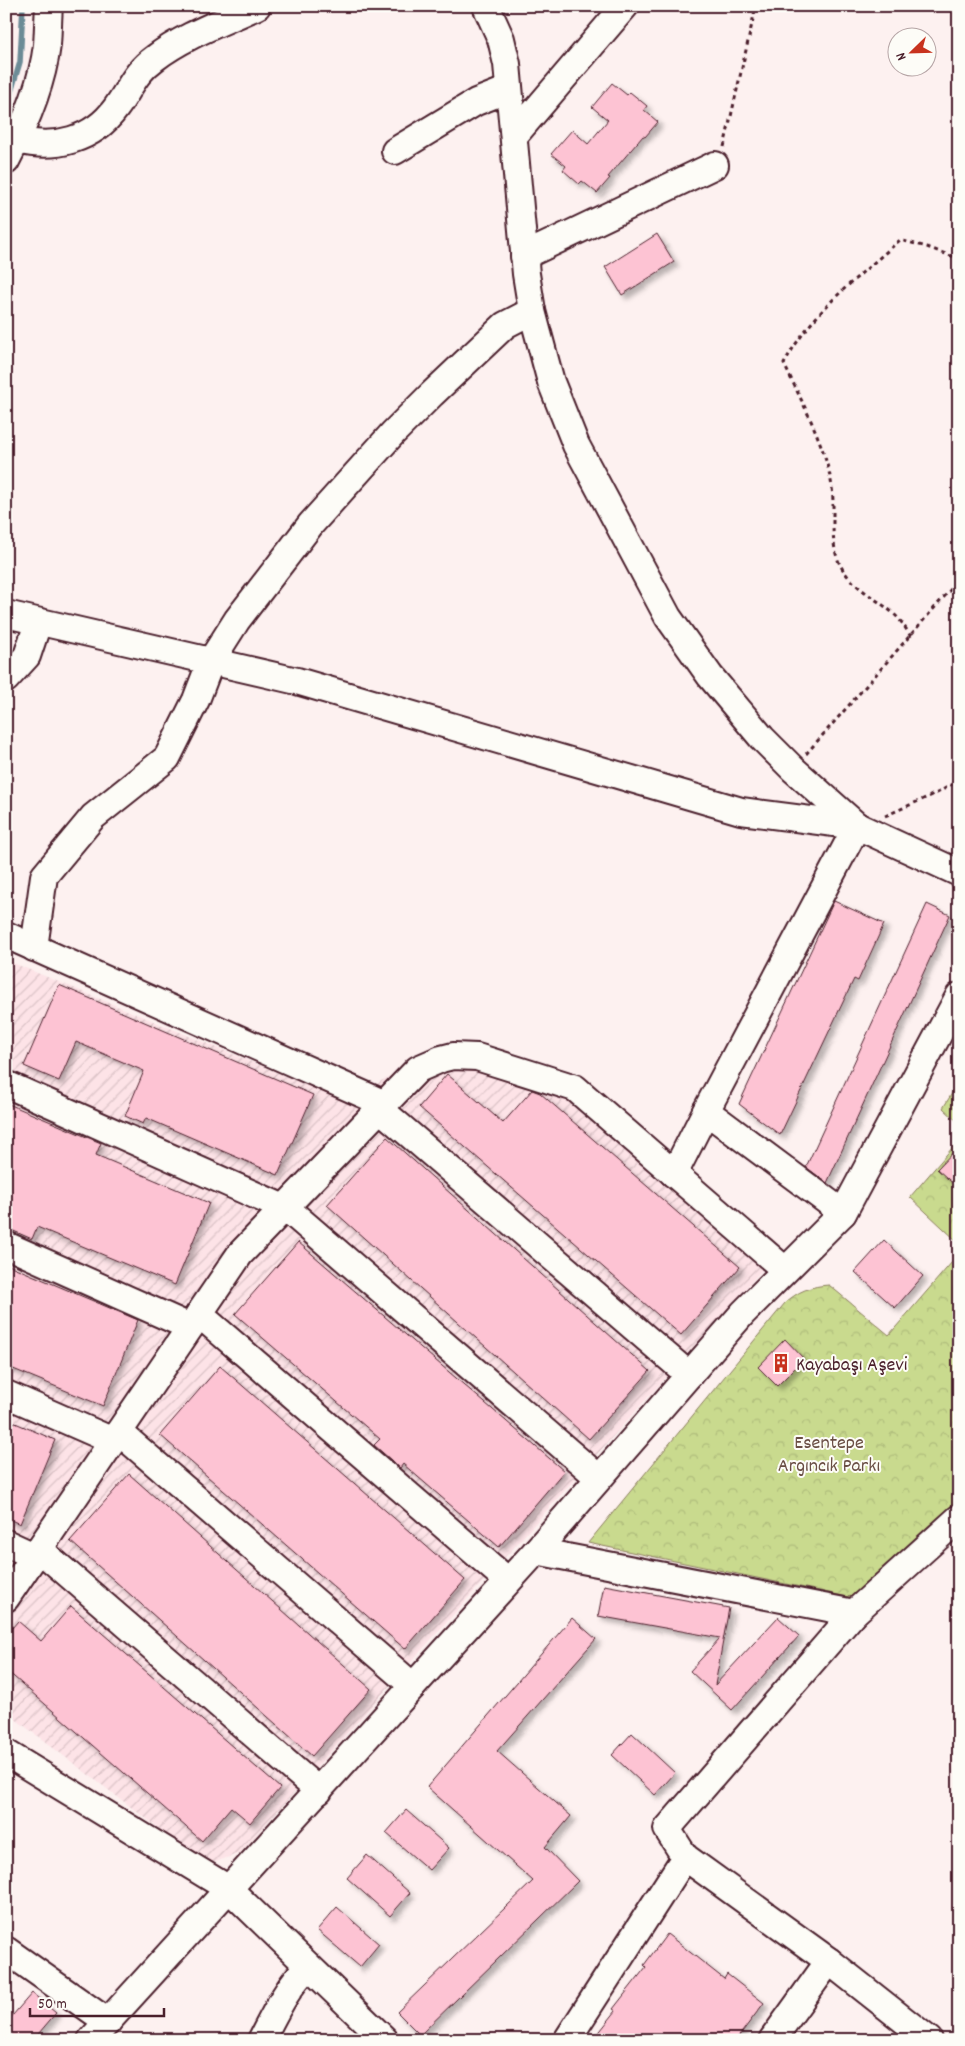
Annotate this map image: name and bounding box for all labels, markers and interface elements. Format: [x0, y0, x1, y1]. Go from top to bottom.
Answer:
north arrow [888, 28, 938, 78]
text: N [891, 49, 912, 63]
building icon: Kayabaşı Aşevi [770, 1352, 792, 1374]
place label: Kayabaşı Aşevi [796, 1352, 908, 1380]
park label: Esentepe Argıncık Parkı [778, 1430, 880, 1481]
scale bar [30, 1986, 164, 2018]
text: 50 m [38, 1994, 67, 2016]

